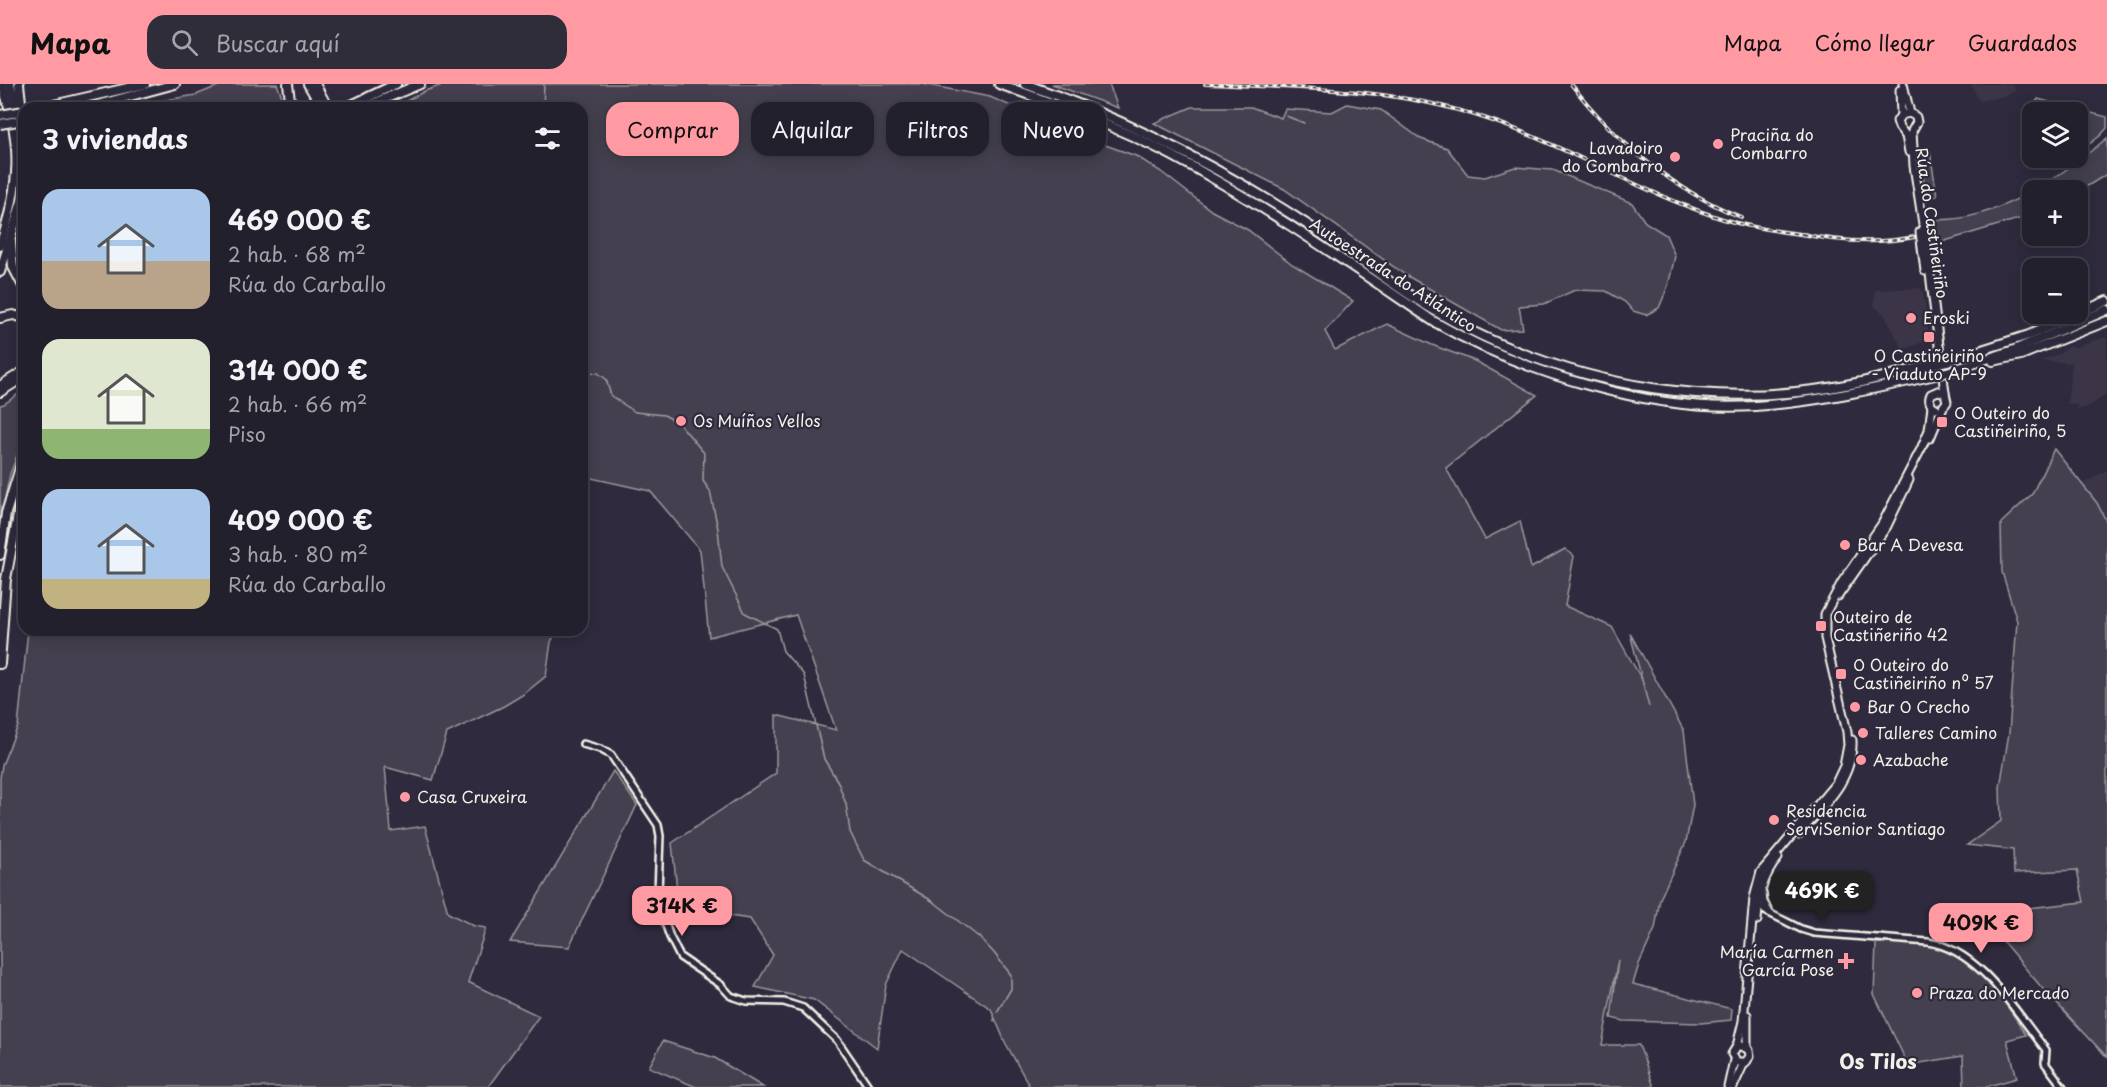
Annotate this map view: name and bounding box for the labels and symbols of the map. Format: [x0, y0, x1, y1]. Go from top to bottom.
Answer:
place label: Praciña do Combarro [1730, 122, 1814, 164]
place label: Lavadoiro do Combarro [1562, 135, 1663, 177]
marker: Praciña do Combarro [1711, 137, 1725, 151]
street label: Rúa do Castiñeiriño [1911, 146, 1955, 300]
marker: Lavadoiro do Combarro [1668, 150, 1682, 164]
street label: Autoestrada do Atlántico [1305, 211, 1482, 337]
place label: Eroski [1923, 305, 1970, 329]
marker: Eroski [1904, 311, 1918, 325]
marker: O Castiñeiriño - Viaduto AP-9 [1922, 330, 1936, 344]
place label: O Castiñeiriño - Viaduto AP-9 [1871, 343, 1987, 385]
place label: O Outeiro do Castiñeiriño, 5 [1954, 400, 2066, 442]
place label: Os Muíños Vellos [693, 408, 821, 432]
marker: Os Muíños Vellos [674, 414, 688, 428]
marker: O Outeiro do Castiñeiriño, 5 [1935, 415, 1949, 429]
place label: Bar A Devesa [1857, 532, 1963, 556]
marker: Bar A Devesa [1838, 538, 1852, 552]
place label: Outeiro de Castiñeriño 42 [1833, 604, 1948, 646]
marker: Outeiro de Castiñeriño 42 [1814, 619, 1828, 633]
place label: O Outeiro do Castiñeiriño nº 57 [1853, 652, 1994, 694]
marker: O Outeiro do Castiñeiriño nº 57 [1834, 667, 1848, 681]
place label: Bar O Crecho [1867, 694, 1970, 718]
marker: Bar O Crecho [1848, 700, 1862, 714]
place label: Talleres Camino [1875, 720, 1997, 744]
marker: Talleres Camino [1856, 726, 1870, 740]
place label: Azabache [1873, 747, 1949, 771]
marker: Azabache [1854, 753, 1868, 767]
place label: Casa Cruxeira [417, 784, 527, 808]
marker: Casa Cruxeira [398, 790, 412, 804]
place label: Residencia ServiSenior Santiago [1786, 798, 1945, 840]
marker: Residencia ServiSenior Santiago [1767, 813, 1781, 827]
pin: 469K € [1773, 871, 1871, 922]
pin: 314K € [633, 886, 731, 937]
pin: 409K € [1932, 903, 2030, 954]
place label: María Carmen García Pose [1720, 939, 1834, 981]
marker: María Carmen García Pose [1839, 954, 1853, 968]
place label: Praza do Mercado [1929, 980, 2069, 1004]
marker: Praza do Mercado [1910, 986, 1924, 1000]
district label: Os Tilos [1839, 1046, 1917, 1076]

